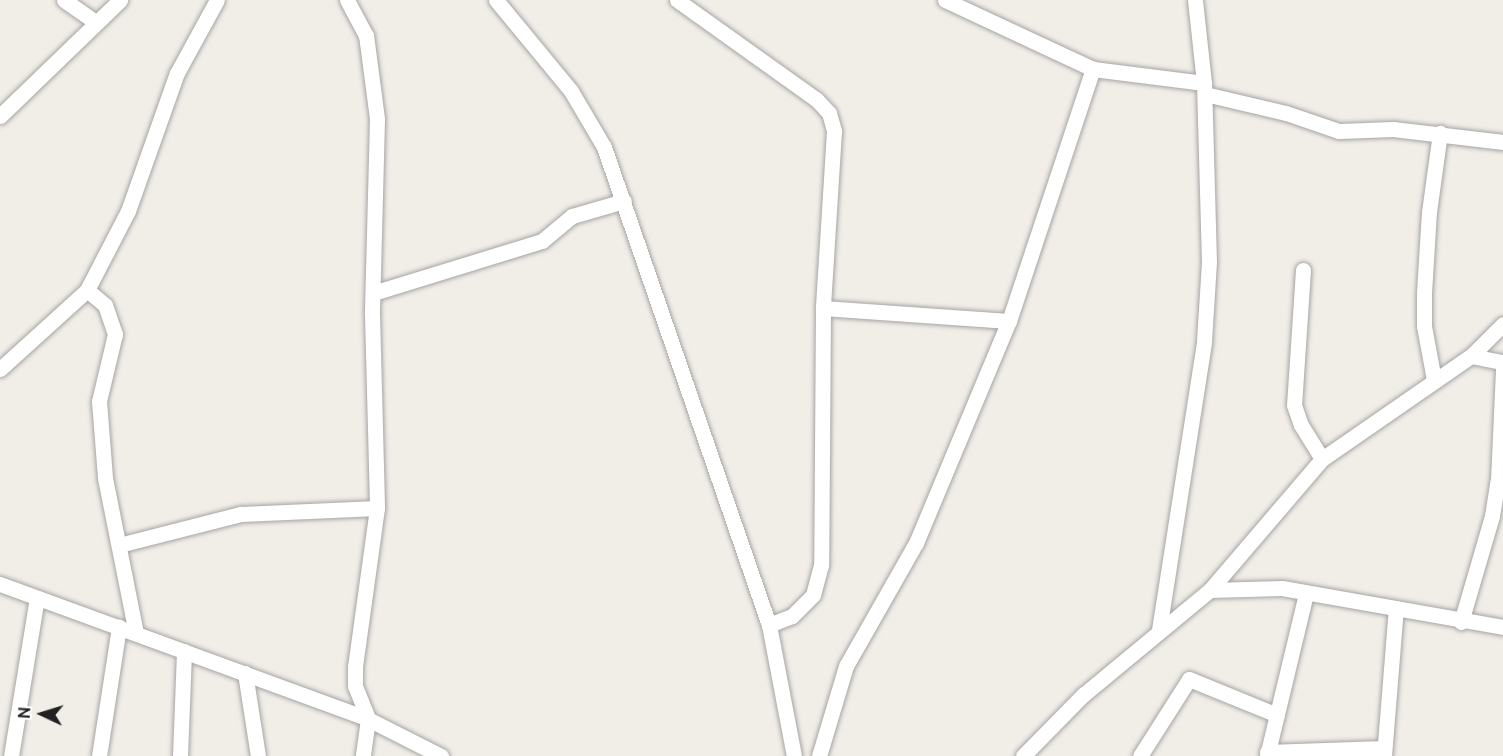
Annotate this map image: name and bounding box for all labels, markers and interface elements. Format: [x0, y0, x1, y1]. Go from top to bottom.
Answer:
north arrow [12, 684, 72, 744]
text: N [15, 706, 33, 719]

